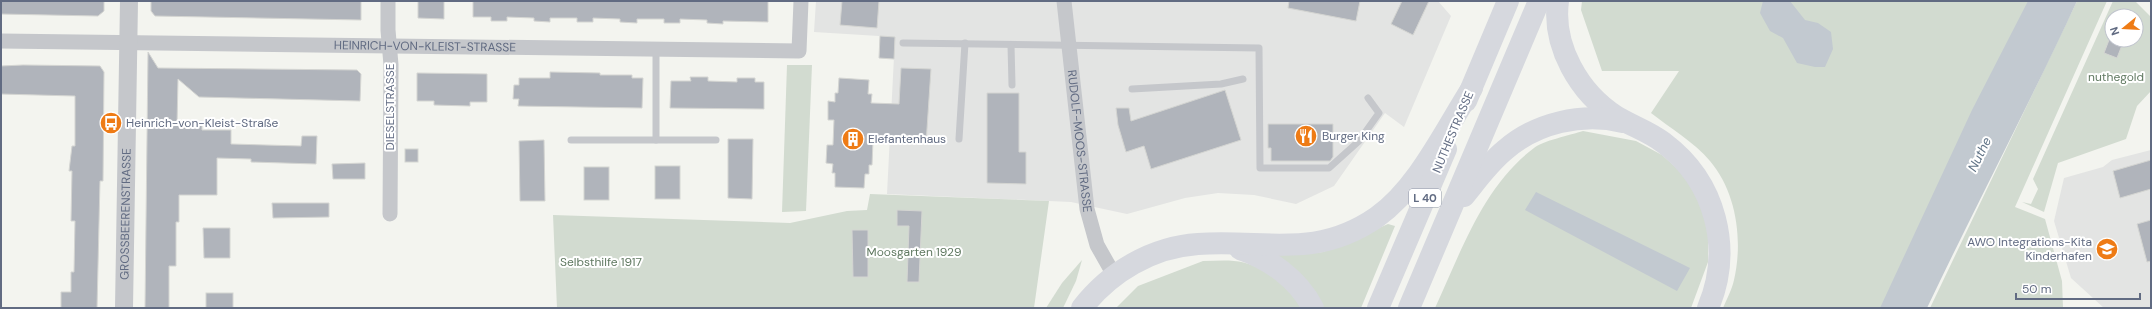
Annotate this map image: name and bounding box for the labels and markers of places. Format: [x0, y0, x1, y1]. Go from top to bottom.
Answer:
bus stop icon: Heinrich-von-Kleist-Straße [98, 110, 124, 136]
place label: Heinrich-von-Kleist-Straße [126, 115, 279, 131]
restaurant icon: Burger King [1293, 123, 1319, 149]
building icon: Elefantenhaus [840, 126, 866, 152]
place label: Burger King [1322, 128, 1385, 144]
place label: Elefantenhaus [868, 131, 946, 147]
place label: AWO Integrations-Kita Kinderhafen [1967, 234, 2092, 264]
school or university icon: AWO Integrations-Kita Kinderhafen [2094, 236, 2120, 262]

